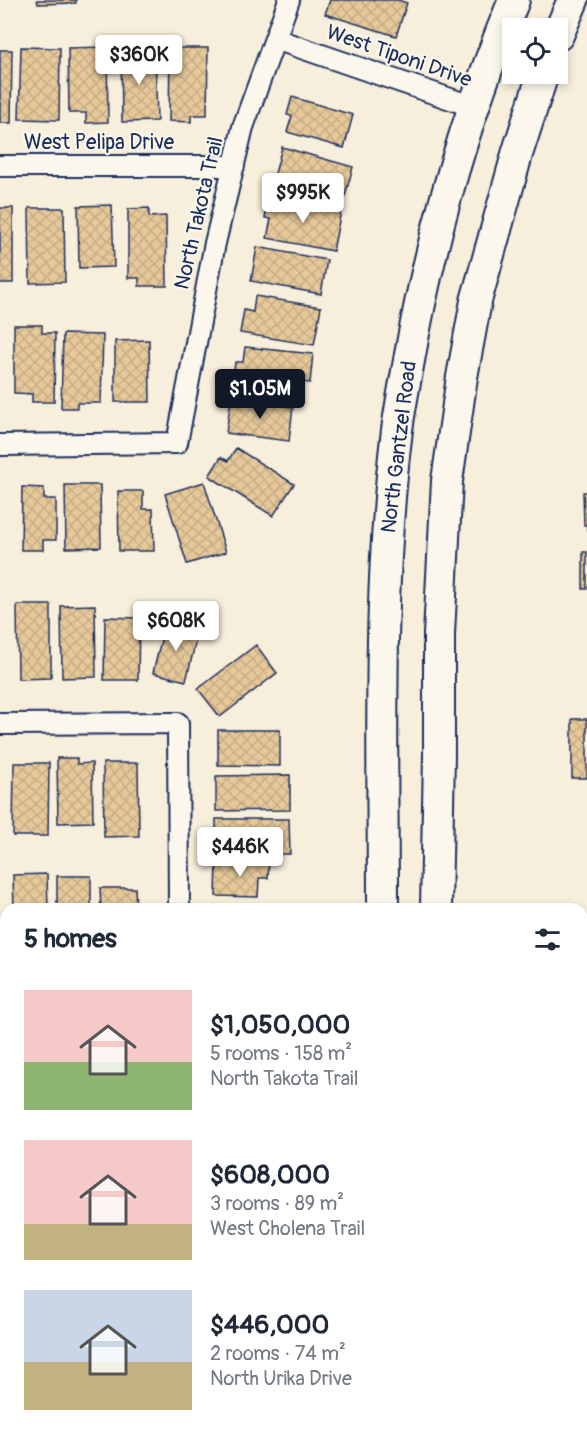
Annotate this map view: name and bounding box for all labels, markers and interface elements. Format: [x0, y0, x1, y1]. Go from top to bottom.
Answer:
street label: West Tiponi Drive [323, 18, 476, 94]
map controls [502, 18, 568, 84]
button: locate [502, 18, 568, 84]
pin: $360K [97, 35, 181, 86]
text: $360K [109, 42, 169, 67]
street label: West Pelipa Drive [24, 129, 175, 156]
street label: North Takota Trail [168, 134, 230, 292]
pin: $995K [261, 173, 345, 224]
text: $995K [276, 180, 330, 205]
street label: North Gantzel Road [375, 359, 423, 535]
pin: $1.05M [211, 369, 309, 420]
text: $1.05M [229, 376, 291, 401]
pin: $608K [134, 601, 218, 652]
text: $608K [147, 608, 205, 633]
pin: $446K [198, 827, 282, 878]
text: $446K [211, 834, 269, 859]
text: 5 homes [24, 923, 117, 955]
icon: filters [531, 923, 564, 956]
text: $1,050,000 [210, 1009, 350, 1041]
icon: home [72, 1014, 144, 1086]
text: 5 rooms · 158 m² [210, 1041, 352, 1066]
text: North Takota Trail [210, 1066, 358, 1091]
text: $608,000 [210, 1159, 330, 1191]
icon: home [72, 1164, 144, 1236]
text: 3 rooms · 89 m² [210, 1191, 344, 1216]
text: West Cholena Trail [210, 1216, 365, 1241]
text: $446,000 [210, 1309, 329, 1341]
icon: home [72, 1314, 144, 1386]
text: 2 rooms · 74 m² [210, 1341, 346, 1366]
text: North Urika Drive [210, 1366, 352, 1391]

